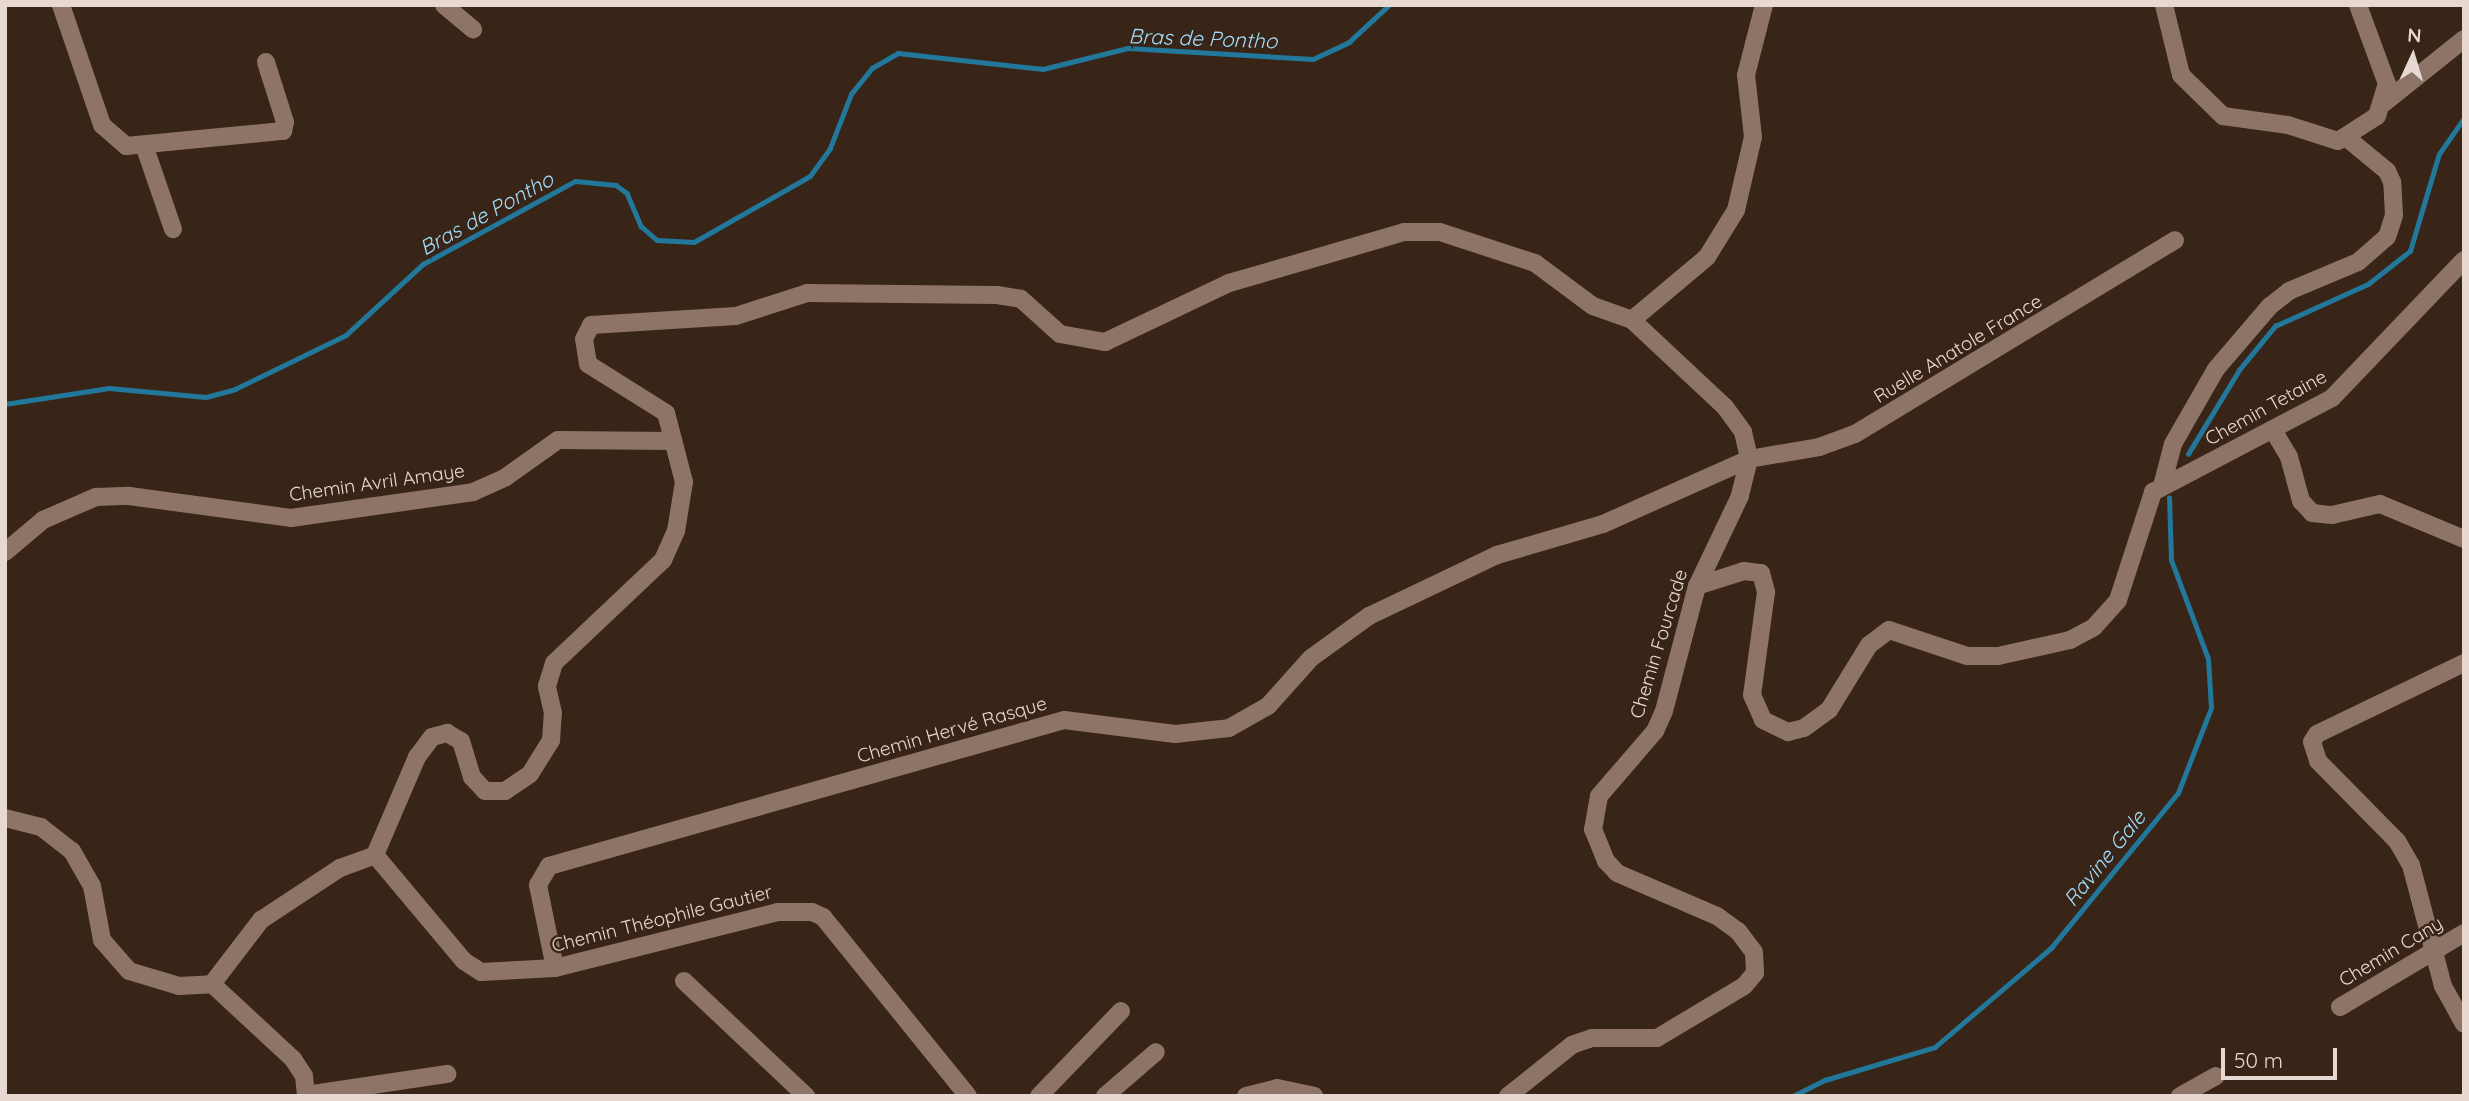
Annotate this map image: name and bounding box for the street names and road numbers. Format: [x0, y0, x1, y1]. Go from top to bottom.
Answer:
street label: Ruelle Anatole France [1870, 290, 2046, 408]
street label: Chemin Tetaine [2201, 365, 2331, 451]
street label: Chemin Avril Amaye [288, 459, 466, 507]
street label: Chemin Fourcade [1625, 567, 1693, 721]
street label: Chemin Hervé Rasque [854, 692, 1050, 768]
street label: Chemin Théophile Gautier [549, 881, 775, 957]
street label: Chemin Cany [2335, 912, 2447, 992]

